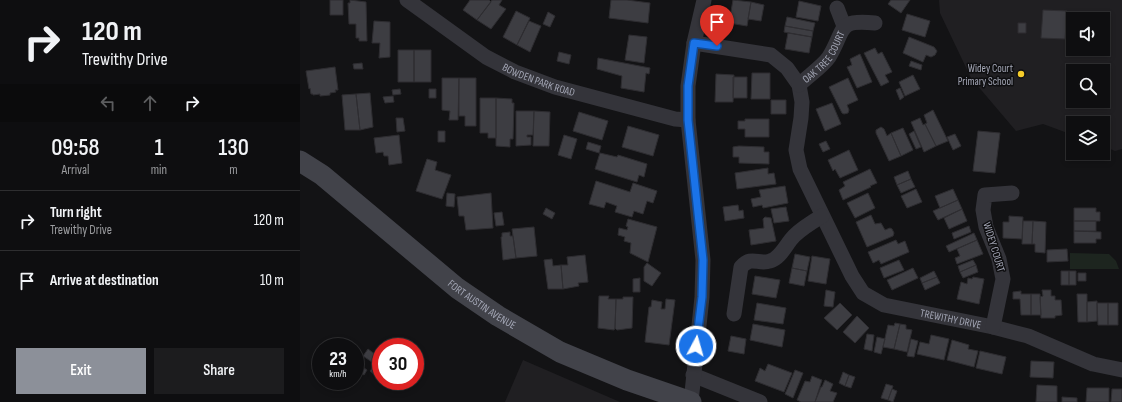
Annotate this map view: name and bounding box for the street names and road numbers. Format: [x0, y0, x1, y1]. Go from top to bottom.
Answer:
street label: OAK TREE COURT [800, 28, 847, 86]
street label: BOWDEN PARK ROAD [500, 60, 576, 99]
street label: WIDEY COURT [980, 221, 1008, 274]
street label: FORT AUSTIN AVENUE [445, 277, 518, 332]
street label: TREWITHY DRIVE [919, 306, 983, 331]

